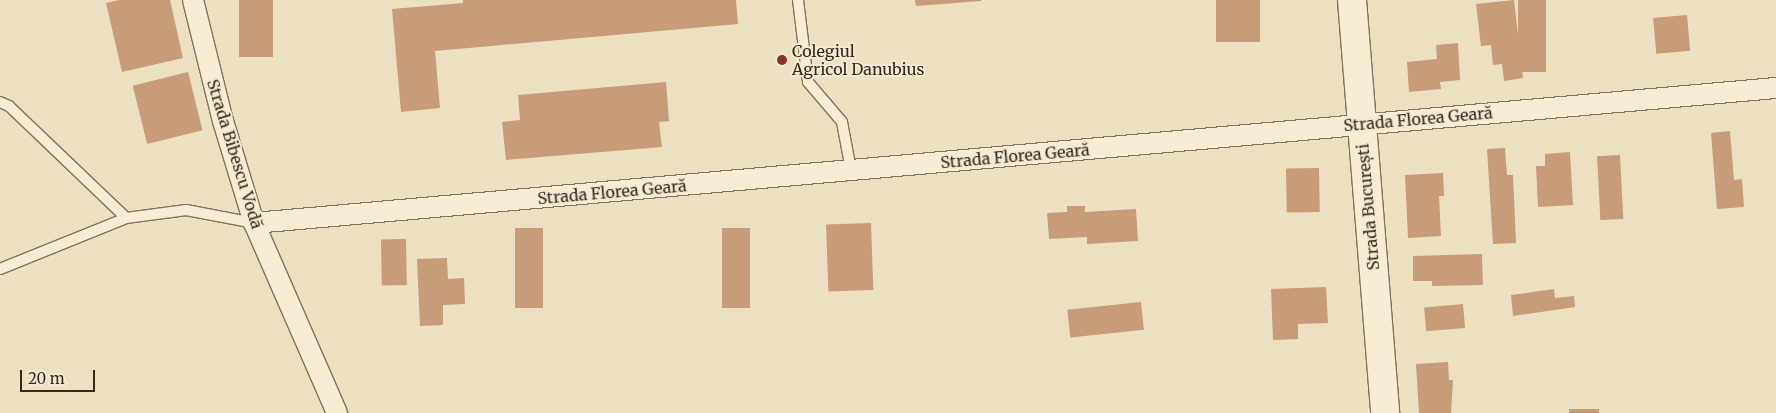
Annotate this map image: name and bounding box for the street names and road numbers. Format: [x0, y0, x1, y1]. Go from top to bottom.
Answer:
street label: Strada Bibescu Vodă [203, 77, 267, 231]
street label: Strada Florea Geară [1343, 103, 1493, 135]
street label: Strada Florea Geară [940, 140, 1090, 172]
street label: Strada București [1353, 143, 1383, 271]
street label: Strada Florea Geară [537, 176, 687, 208]

